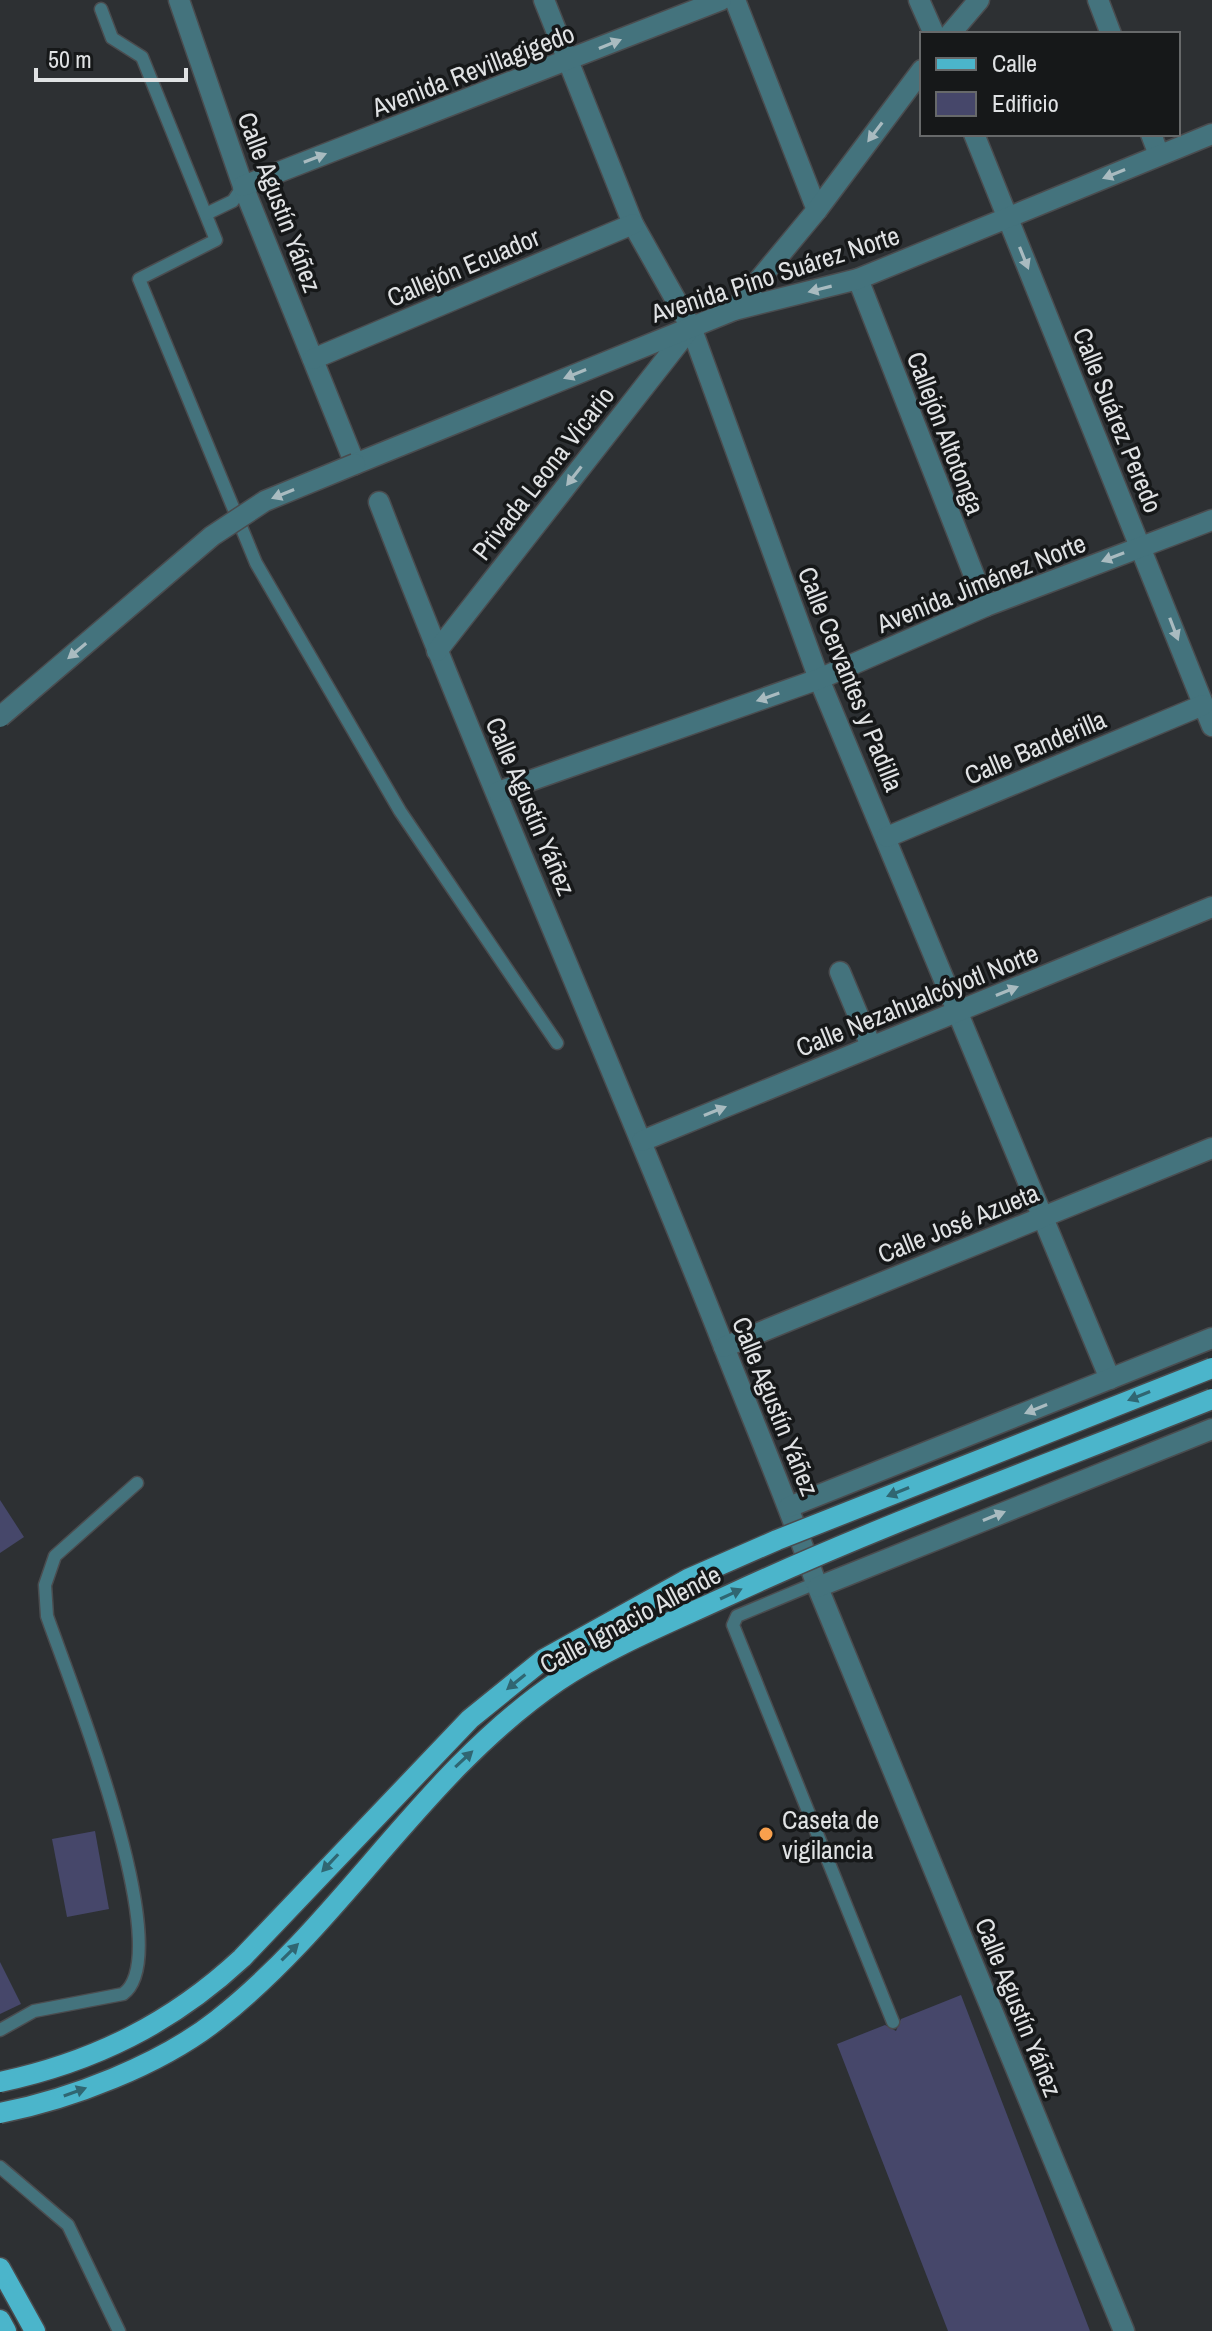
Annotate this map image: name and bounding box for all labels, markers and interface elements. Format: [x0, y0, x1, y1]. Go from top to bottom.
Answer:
street label: Avenida Revillagigedo [366, 15, 579, 125]
scale bar [36, 32, 186, 82]
legend [920, 32, 1180, 136]
one-way arrow [598, 37, 622, 50]
text: 50 m [48, 43, 92, 75]
text: Calle [992, 47, 1037, 79]
text: Edificio [992, 87, 1059, 119]
street label: Calle Agustín Yáñez [230, 107, 330, 297]
one-way arrow [868, 122, 884, 143]
one-way arrow [303, 151, 327, 164]
one-way arrow [1102, 168, 1126, 181]
street label: Avenida Pino Suárez Norte [645, 217, 904, 331]
street label: Callejón Ecuador [381, 219, 545, 315]
one-way arrow [1018, 246, 1031, 270]
one-way arrow [807, 283, 832, 295]
street label: Calle Suárez Peredo [1065, 322, 1171, 518]
street label: Callejón Altotonga [899, 346, 993, 520]
one-way arrow [563, 368, 587, 381]
street label: Privada Leona Vicario [464, 379, 622, 567]
one-way arrow [566, 466, 582, 486]
one-way arrow [271, 488, 295, 501]
street label: Avenida Jiménez Norte [870, 525, 1091, 641]
one-way arrow [1101, 551, 1125, 564]
street label: Calle Cervantes y Padilla [790, 561, 912, 797]
one-way arrow [1168, 617, 1181, 641]
one-way arrow [67, 642, 87, 659]
one-way arrow [756, 692, 780, 704]
street label: Calle Banderilla [959, 701, 1111, 793]
street label: Calle Agustín Yáñez [478, 712, 584, 900]
street label: Calle Nezahualcóyotl Norte [791, 935, 1043, 1065]
one-way arrow [995, 984, 1019, 997]
one-way arrow [703, 1104, 727, 1117]
street label: Calle José Azueta [872, 1175, 1044, 1271]
street label: Calle Agustín Yáñez [724, 1311, 828, 1501]
one-way arrow [1127, 1390, 1151, 1403]
one-way arrow [1024, 1403, 1048, 1416]
one-way arrow [886, 1486, 910, 1499]
one-way arrow [982, 1509, 1006, 1522]
street label: Calle Ignacio Allende [533, 1557, 727, 1681]
one-way arrow [720, 1587, 743, 1601]
one-way arrow [506, 1673, 526, 1690]
one-way arrow [455, 1751, 474, 1769]
place label: Caseta de vigilancia [782, 1802, 879, 1867]
marker: Caseta de vigilancia [757, 1825, 775, 1843]
one-way arrow [322, 1853, 340, 1872]
street label: Calle Agustín Yáñez [967, 1912, 1071, 2102]
one-way arrow [280, 1943, 299, 1962]
one-way arrow [63, 2086, 87, 2098]

